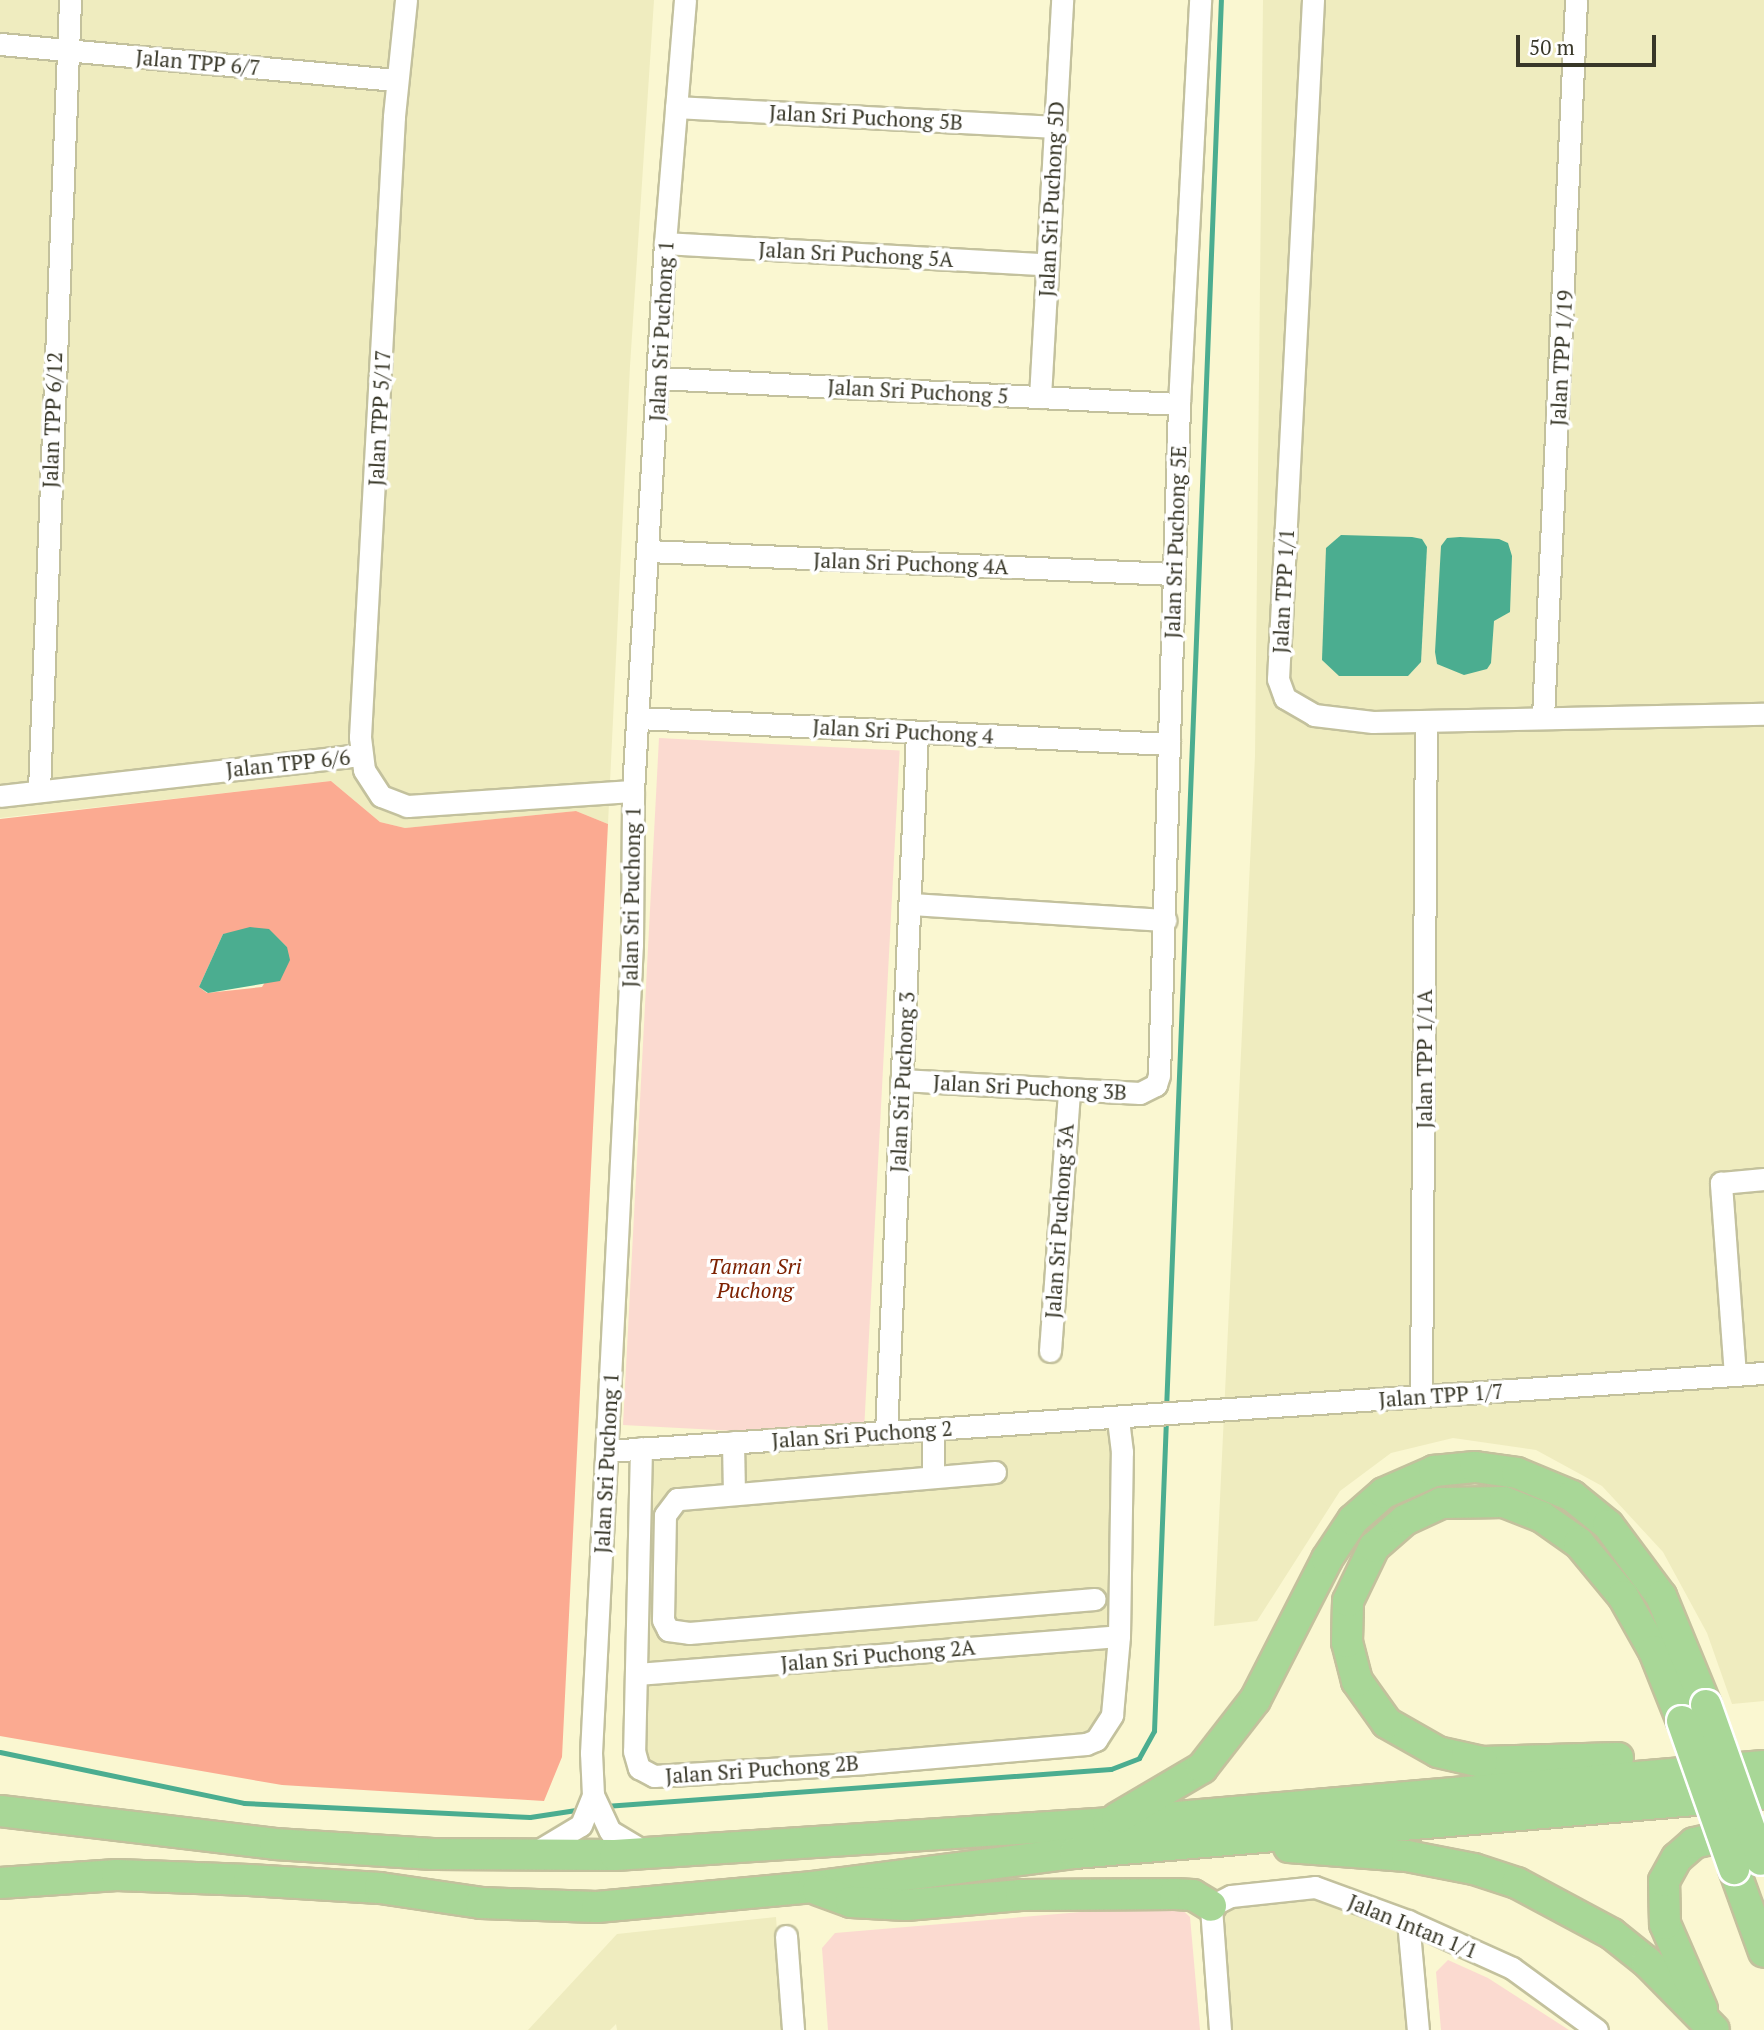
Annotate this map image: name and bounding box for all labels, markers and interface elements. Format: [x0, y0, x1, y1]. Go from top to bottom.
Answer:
scale bar [1519, 21, 1659, 65]
text: 50 m [1529, 33, 1575, 61]
street label: Jalan TPP 6/7 [135, 44, 261, 80]
street label: Jalan Sri Puchong 5B [768, 99, 964, 135]
street label: Jalan Sri Puchong 5D [1033, 100, 1069, 298]
street label: Jalan Sri Puchong 5A [758, 236, 954, 272]
street label: Jalan Sri Puchong 1 [644, 240, 678, 422]
street label: Jalan TPP 1/19 [1545, 289, 1577, 427]
street label: Jalan TPP 5/17 [363, 349, 395, 487]
street label: Jalan TPP 6/12 [37, 351, 67, 489]
street label: Jalan Sri Puchong 5 [827, 374, 1009, 408]
street label: Jalan Sri Puchong 5E [1159, 445, 1191, 639]
street label: Jalan TPP 1/1 [1267, 528, 1299, 654]
street label: Jalan Sri Puchong 4A [813, 547, 1009, 579]
street label: Jalan Sri Puchong 4 [812, 714, 994, 748]
street label: Jalan TPP 6/6 [225, 744, 351, 782]
street label: Jalan Sri Puchong 1 [617, 806, 645, 988]
street label: Jalan TPP 1/1A [1411, 989, 1437, 1129]
street label: Jalan Sri Puchong 3 [885, 991, 919, 1173]
street label: Jalan Sri Puchong 3B [932, 1069, 1128, 1105]
street label: Jalan Sri Puchong 3A [1040, 1123, 1078, 1319]
park label: Taman Sri Puchong [709, 1253, 801, 1303]
street label: Jalan Sri Puchong 1 [589, 1372, 623, 1554]
street label: Jalan TPP 1/7 [1378, 1378, 1504, 1412]
street label: Jalan Sri Puchong 2 [771, 1415, 953, 1453]
street label: Jalan Sri Puchong 2A [780, 1634, 976, 1676]
street label: Jalan Sri Puchong 2B [664, 1750, 860, 1788]
street label: Jalan Intan 1/1 [1344, 1889, 1482, 1963]

